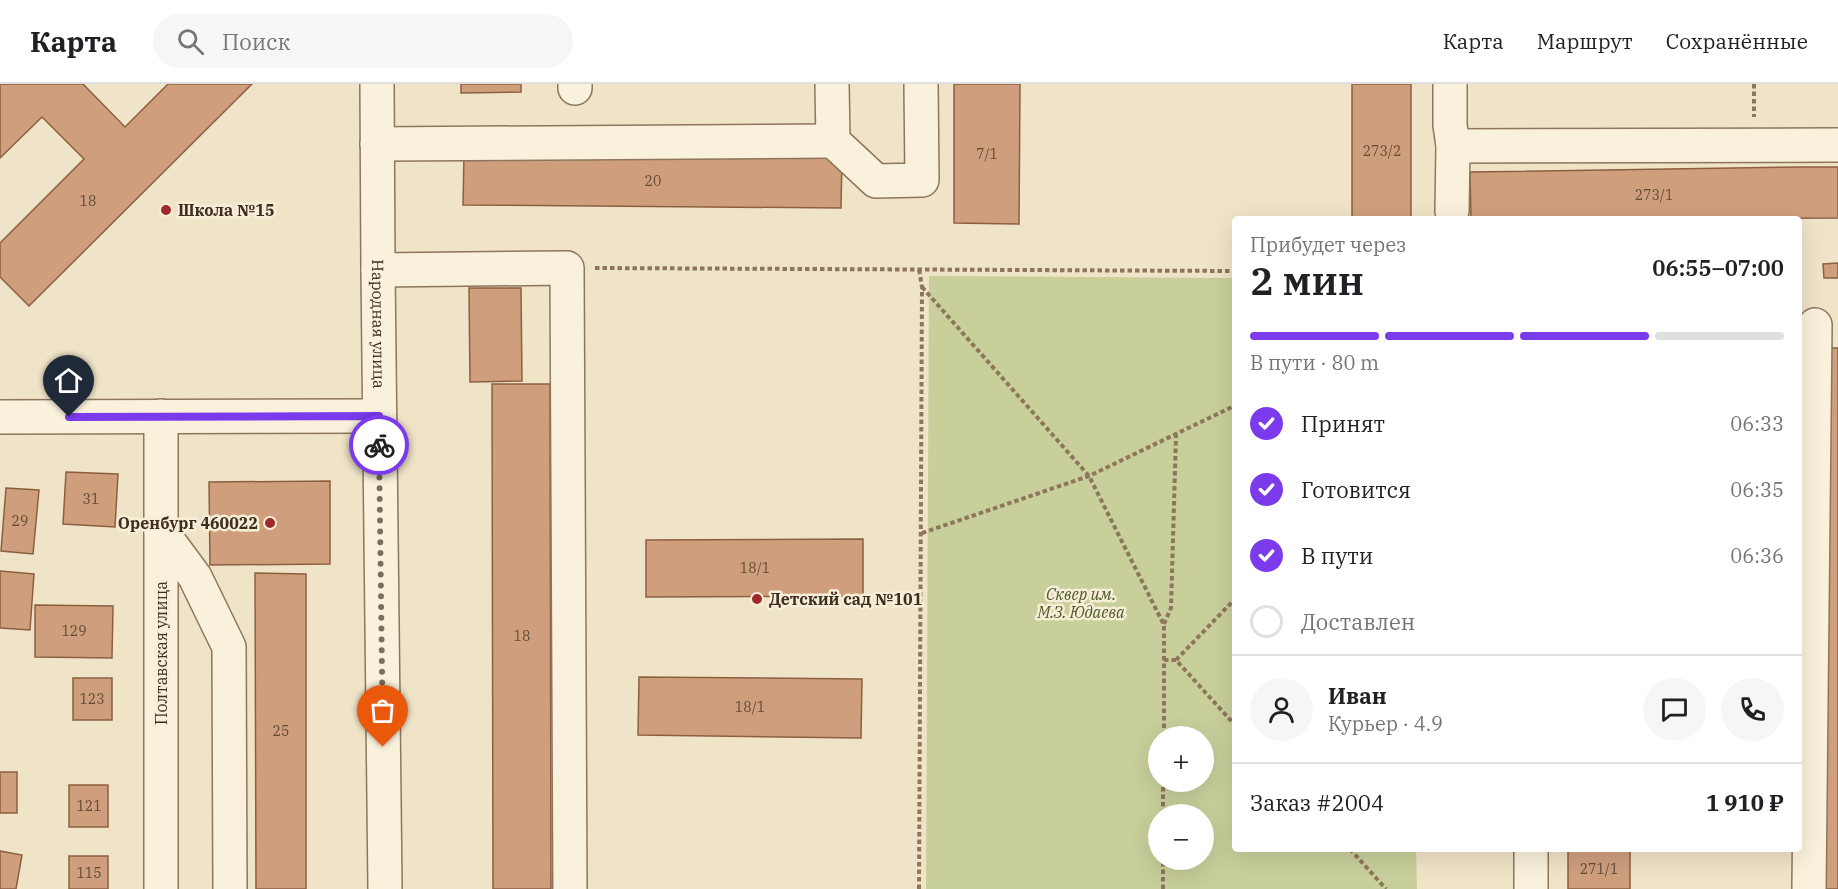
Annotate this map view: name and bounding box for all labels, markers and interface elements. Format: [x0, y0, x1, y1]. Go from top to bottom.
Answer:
search box [153, 14, 573, 68]
text: Карта [30, 23, 117, 60]
icon: search [174, 25, 207, 58]
text: Поиск [222, 27, 290, 56]
text: Карта [1443, 27, 1504, 55]
text: Маршрут [1537, 27, 1633, 55]
text: Сохранённые [1666, 27, 1808, 55]
house number: 273/2 [1363, 142, 1401, 160]
house number: 7/1 [976, 145, 998, 163]
house number: 20 [645, 172, 661, 190]
house number: 273/1 [1635, 186, 1673, 204]
house number: 18 [80, 192, 96, 210]
place label: Школа №15 [178, 200, 274, 220]
marker: Школа №15 [159, 203, 173, 217]
text: Прибудет через [1250, 231, 1406, 258]
text: 06:55–07:00 [1652, 253, 1784, 282]
text: 2 мин [1250, 255, 1364, 306]
street label: Народная улица [368, 259, 389, 389]
text: В пути · 80 m [1250, 349, 1379, 376]
pin [43, 355, 94, 417]
icon: home [52, 364, 85, 397]
icon: check [1250, 407, 1283, 440]
text: Принят [1301, 409, 1385, 438]
text: 06:33 [1730, 410, 1784, 437]
courier [349, 415, 409, 475]
icon: bike [363, 429, 396, 462]
icon: check [1250, 473, 1283, 506]
text: Готовится [1301, 475, 1411, 504]
text: 06:35 [1730, 476, 1784, 503]
house number: 31 [83, 490, 99, 508]
house number: 29 [12, 512, 28, 530]
place label: Оренбург 460022 [118, 513, 258, 533]
marker: Оренбург 460022 [263, 516, 277, 530]
icon: check [1250, 539, 1283, 572]
text: В пути [1301, 541, 1373, 570]
text: 06:36 [1730, 542, 1784, 569]
house number: 18/1 [740, 559, 770, 577]
street label: Полтавская улица [151, 581, 171, 725]
park label: Сквер им. М.З. Юдаева [1036, 584, 1125, 622]
place label: Детский сад №101 [769, 589, 922, 609]
marker: Детский сад №101 [750, 592, 764, 606]
text: Доставлен [1301, 607, 1415, 636]
house number: 129 [61, 622, 87, 640]
house number: 18 [514, 627, 530, 645]
button: person [1250, 678, 1313, 741]
button: chat [1643, 678, 1706, 741]
button: phone [1721, 678, 1784, 741]
text: Иван [1328, 681, 1387, 710]
pin [357, 685, 408, 747]
house number: 123 [79, 690, 105, 708]
icon: bag [366, 694, 399, 727]
house number: 18/1 [735, 698, 765, 716]
text: Курьер · 4.9 [1328, 710, 1443, 737]
house number: 25 [273, 722, 289, 740]
map controls [1148, 726, 1214, 870]
button: + [1148, 726, 1214, 792]
text: Заказ #2004 [1250, 788, 1384, 817]
text: 1 910 ₽ [1706, 788, 1784, 817]
house number: 121 [76, 797, 102, 815]
button: − [1148, 804, 1214, 870]
house number: 271/1 [1580, 860, 1618, 878]
house number: 115 [76, 864, 102, 882]

